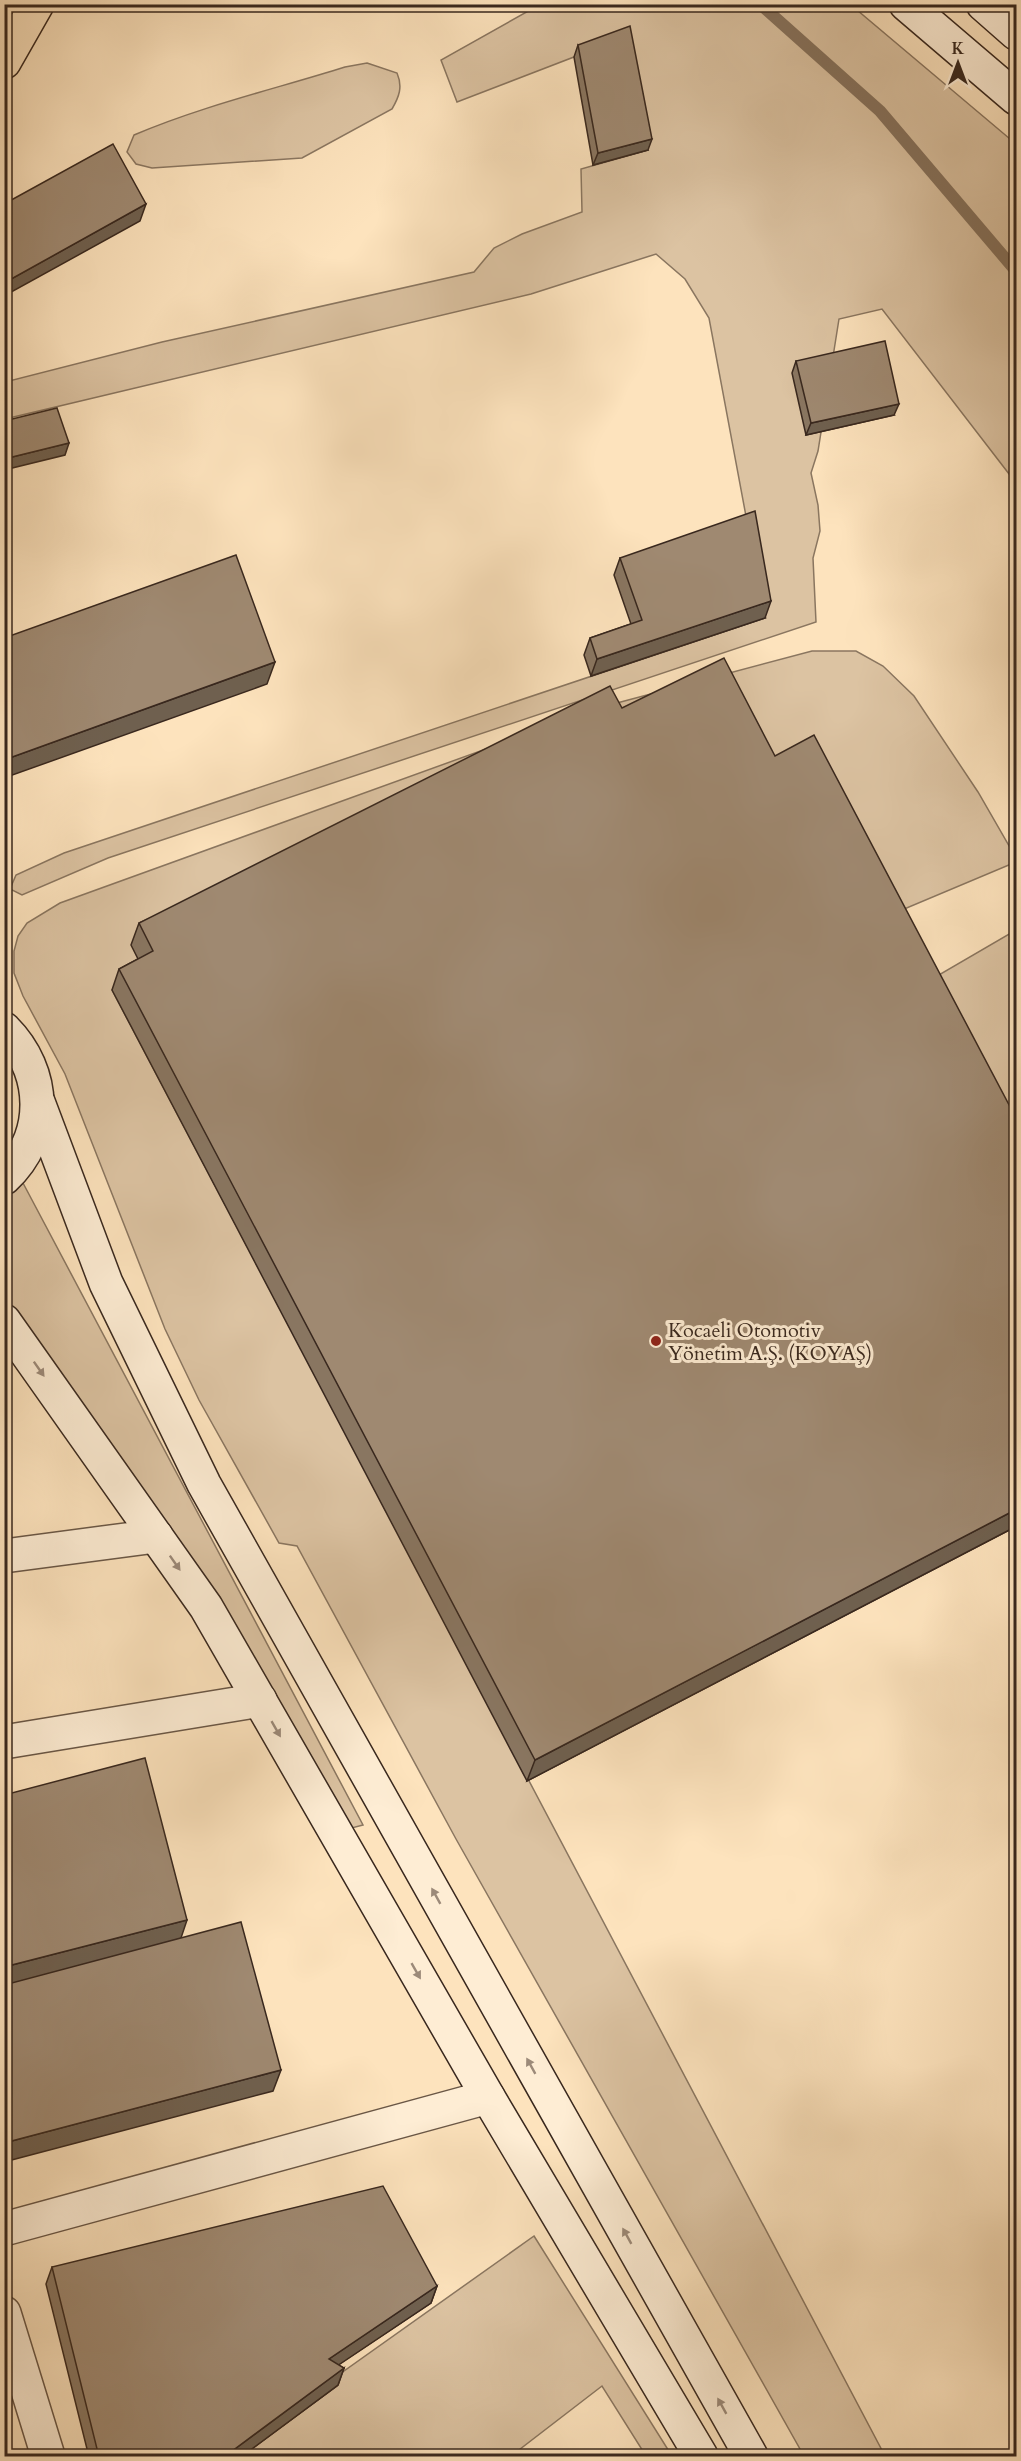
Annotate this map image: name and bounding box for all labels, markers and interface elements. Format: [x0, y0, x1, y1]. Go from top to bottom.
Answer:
north arrow [928, 33, 988, 93]
text: K [952, 38, 965, 60]
place label: Kocaeli Otomotiv Yönetim A.Ş. (KOYAŞ) [668, 1317, 872, 1367]
marker: Kocaeli Otomotiv Yönetim A.Ş. (KOYAŞ) [649, 1334, 663, 1348]
one-way arrow [33, 1360, 45, 1376]
one-way arrow [169, 1554, 181, 1570]
one-way arrow [271, 1721, 282, 1737]
one-way arrow [431, 1887, 441, 1904]
one-way arrow [410, 1963, 421, 1979]
one-way arrow [526, 2057, 536, 2074]
one-way arrow [622, 2227, 632, 2244]
one-way arrow [717, 2397, 727, 2414]

